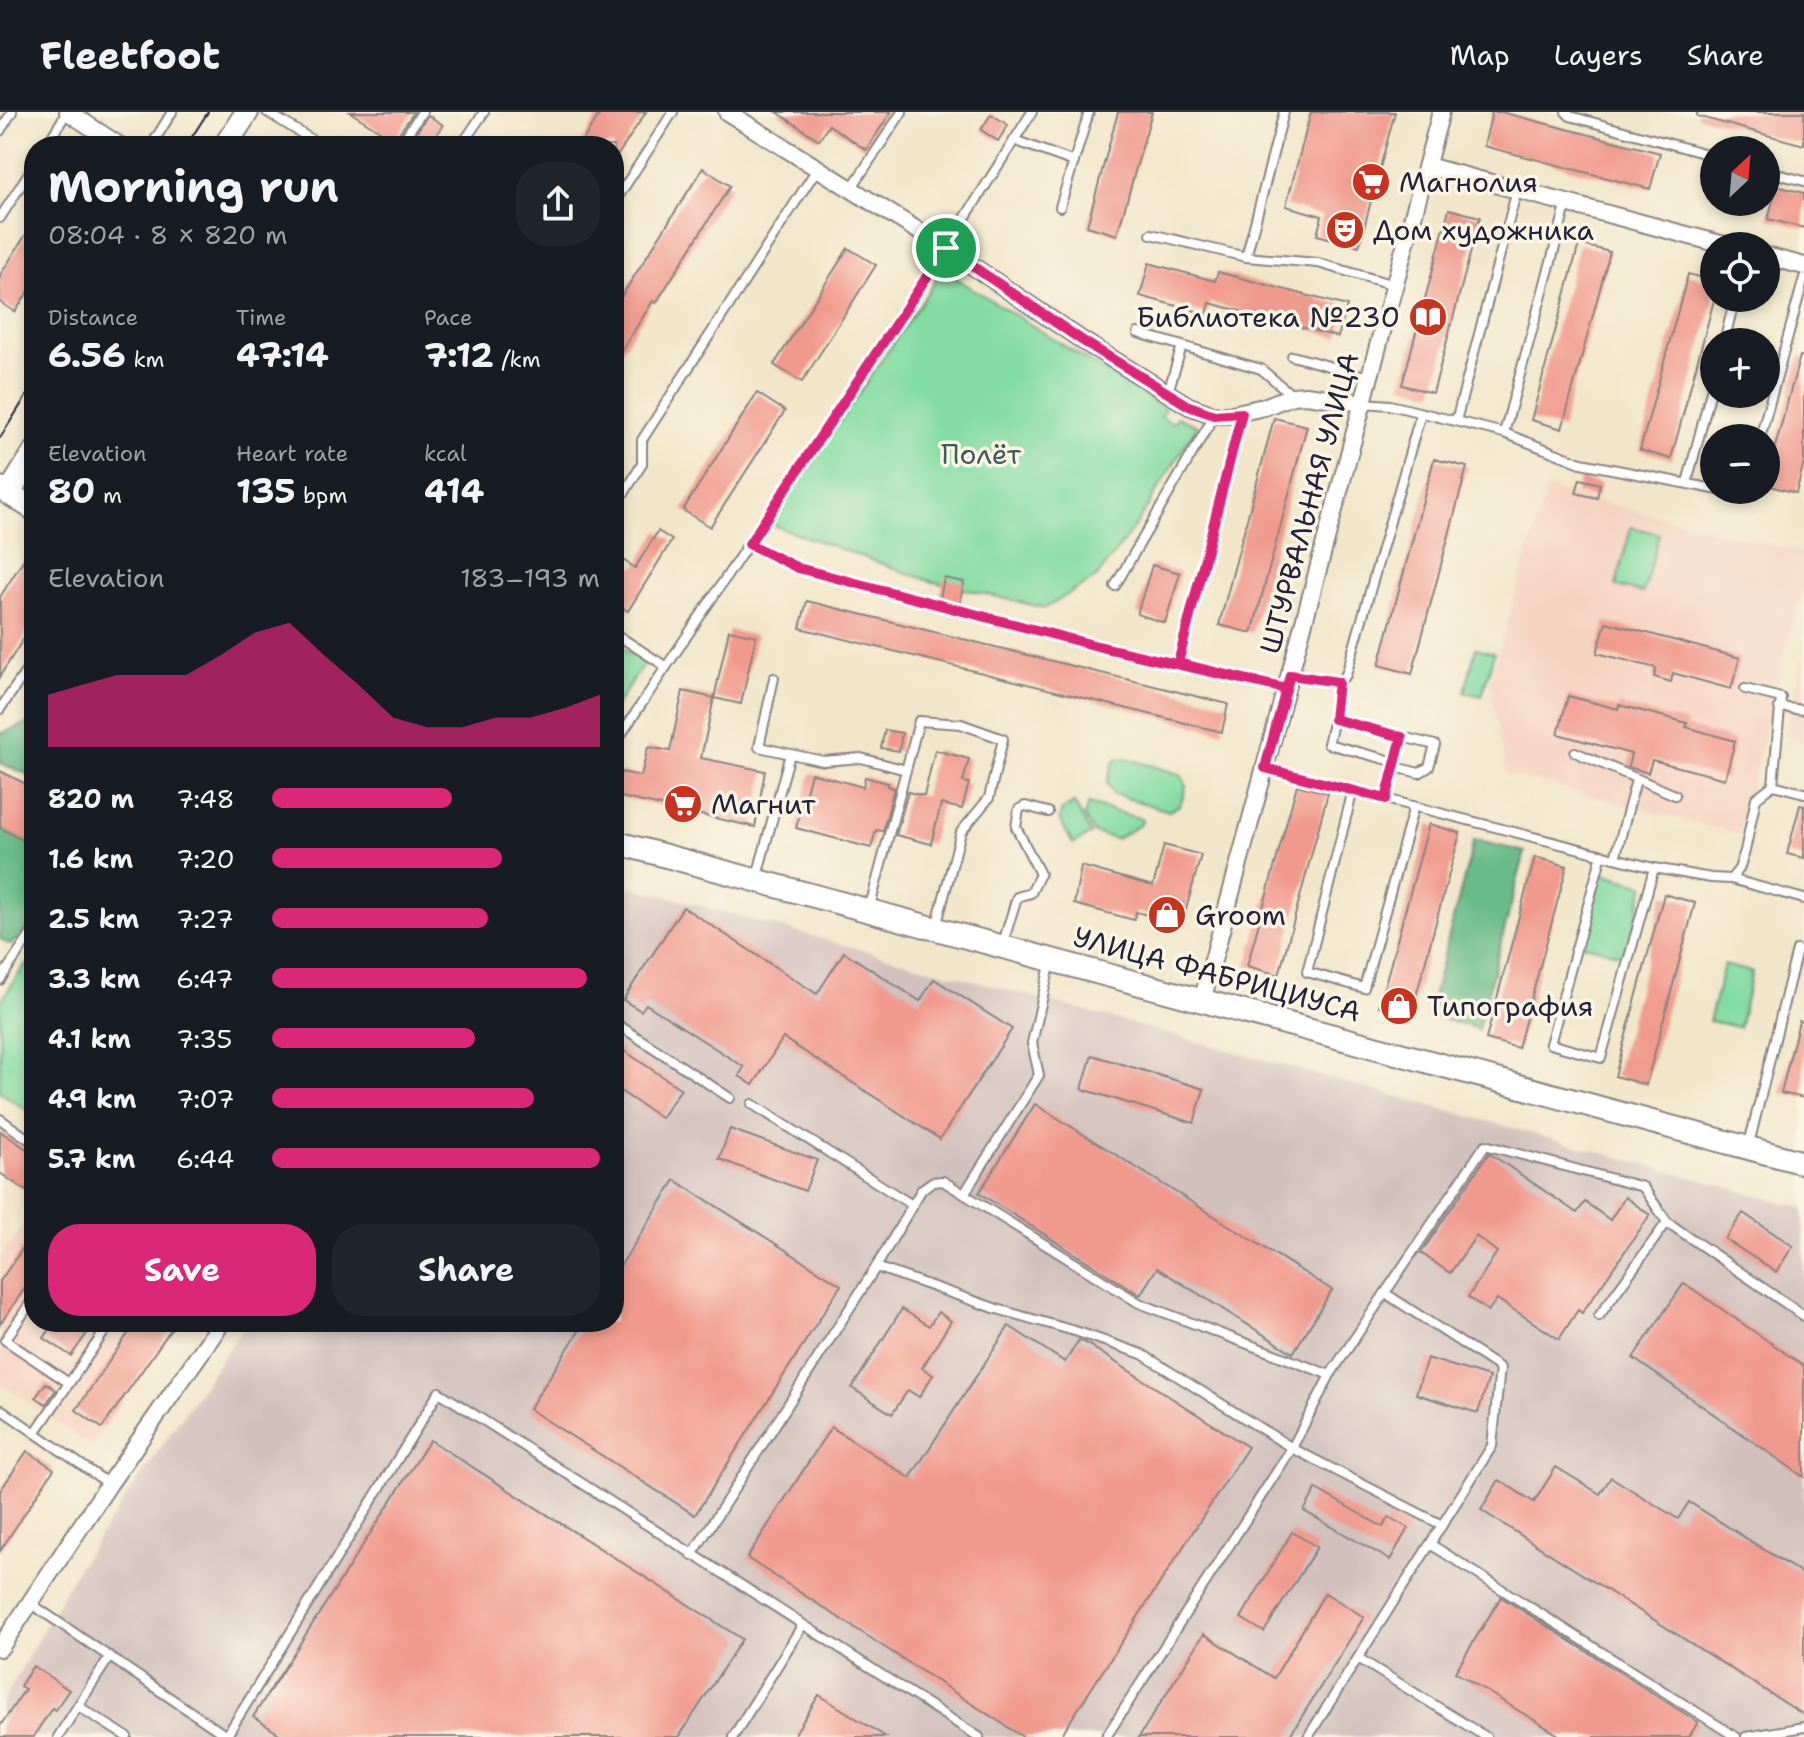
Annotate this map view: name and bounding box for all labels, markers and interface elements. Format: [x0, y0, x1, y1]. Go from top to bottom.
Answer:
text: Fleetfoot [40, 30, 220, 81]
text: Map [1450, 36, 1510, 74]
text: Layers [1554, 36, 1643, 74]
text: Share [1687, 36, 1764, 74]
north arrow [1700, 136, 1780, 216]
map controls [1700, 136, 1780, 504]
text: Morning run [48, 157, 339, 216]
supermarket icon: Магнолия [1350, 161, 1392, 203]
button: share [516, 162, 600, 246]
place label: Магнолия [1399, 163, 1538, 201]
theatre icon: Дом художника [1324, 209, 1366, 251]
place label: Дом художника [1373, 211, 1594, 249]
pin [912, 214, 980, 282]
text: 08:04 · 8 × 820 m [48, 217, 287, 252]
icon: arrive [924, 226, 968, 270]
button: locate [1700, 232, 1780, 312]
library icon: Библиотека №230 [1407, 296, 1449, 338]
place label: Библиотека №230 [1136, 298, 1400, 336]
text: Distance [48, 303, 138, 332]
text: Time [236, 303, 286, 332]
text: Pace [424, 303, 472, 332]
button: + [1700, 328, 1780, 408]
text: 6.56 [48, 332, 126, 378]
text: 47:14 [236, 332, 329, 378]
text: 7:12 [424, 332, 494, 378]
text: km [126, 345, 165, 374]
text: /km [494, 345, 541, 374]
street label: ШТУРВАЛЬНАЯ УЛИЦА [1250, 348, 1368, 658]
button: − [1700, 424, 1780, 504]
park label: Полёт [941, 435, 1022, 473]
text: Elevation [48, 439, 146, 468]
text: Heart rate [236, 439, 348, 468]
text: kcal [424, 439, 467, 468]
text: 80 [48, 468, 95, 514]
text: 135 [236, 468, 296, 514]
text: 414 [424, 468, 484, 514]
text: m [95, 481, 122, 510]
text: bpm [296, 481, 347, 510]
text: Elevation [48, 560, 164, 595]
text: 183–193 m [460, 560, 600, 595]
text: 820 m [48, 781, 134, 816]
text: 7:48 [176, 781, 235, 816]
supermarket icon: Магнит [662, 783, 704, 825]
place label: Магнит [711, 785, 816, 823]
text: 1.6 km [48, 841, 133, 876]
text: 7:20 [176, 841, 235, 876]
shop icon: Groom [1146, 894, 1188, 936]
place label: Groom [1195, 896, 1286, 934]
text: 2.5 km [48, 901, 139, 936]
text: 7:27 [176, 901, 234, 936]
street label: УЛИЦА ФАБРИЦИУСА [1069, 917, 1365, 1031]
text: 3.3 km [48, 961, 140, 996]
text: 6:47 [176, 961, 234, 996]
shop icon: Типография [1378, 985, 1420, 1027]
place label: Типография [1427, 987, 1593, 1025]
text: 4.1 km [48, 1021, 131, 1056]
text: 7:35 [176, 1021, 232, 1056]
text: 4.9 km [48, 1081, 137, 1116]
text: 7:07 [176, 1081, 234, 1116]
text: 5.7 km [48, 1141, 135, 1176]
text: 6:44 [176, 1141, 235, 1176]
button: Save [48, 1224, 316, 1316]
button: Share [332, 1224, 600, 1316]

